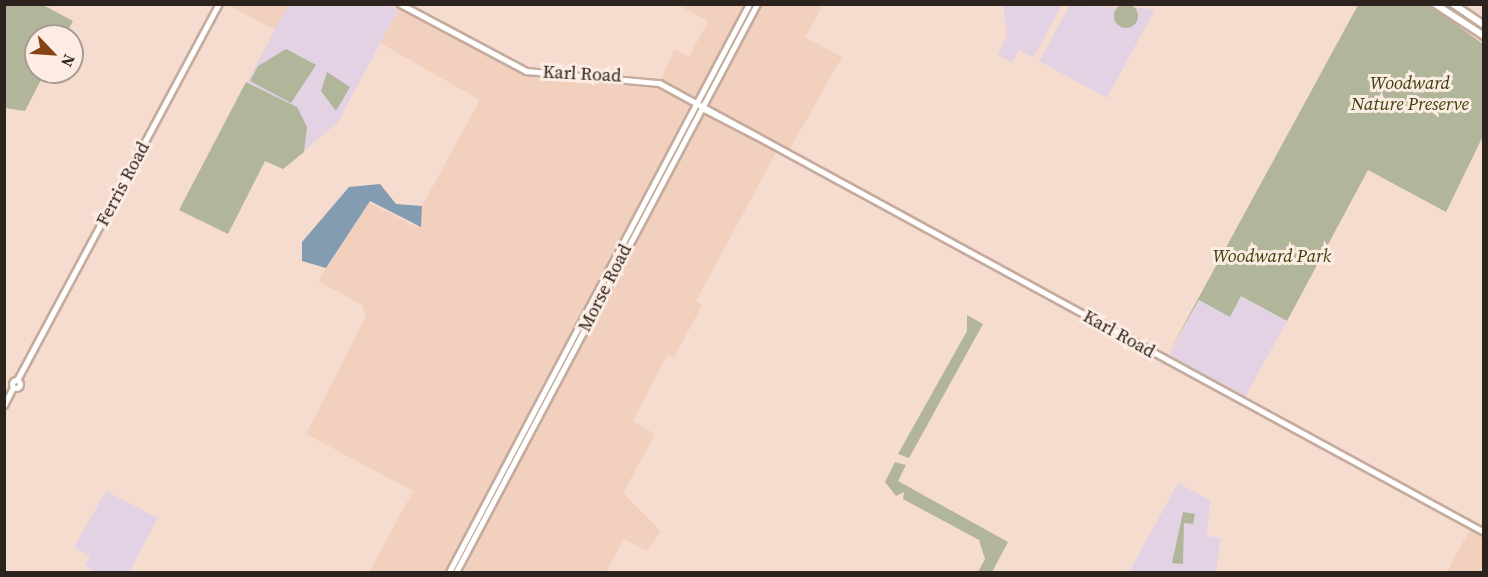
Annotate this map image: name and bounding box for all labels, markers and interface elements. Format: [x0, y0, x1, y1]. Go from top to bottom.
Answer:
north arrow [24, 24, 84, 84]
text: N [56, 51, 81, 71]
street label: Karl Road [542, 61, 622, 87]
park label: Woodward Nature Preserve [1351, 73, 1469, 116]
street label: Ferris Road [92, 138, 154, 230]
street label: Morse Road [574, 241, 636, 335]
park label: Woodward Park [1213, 245, 1331, 267]
street label: Karl Road [1079, 305, 1159, 363]

